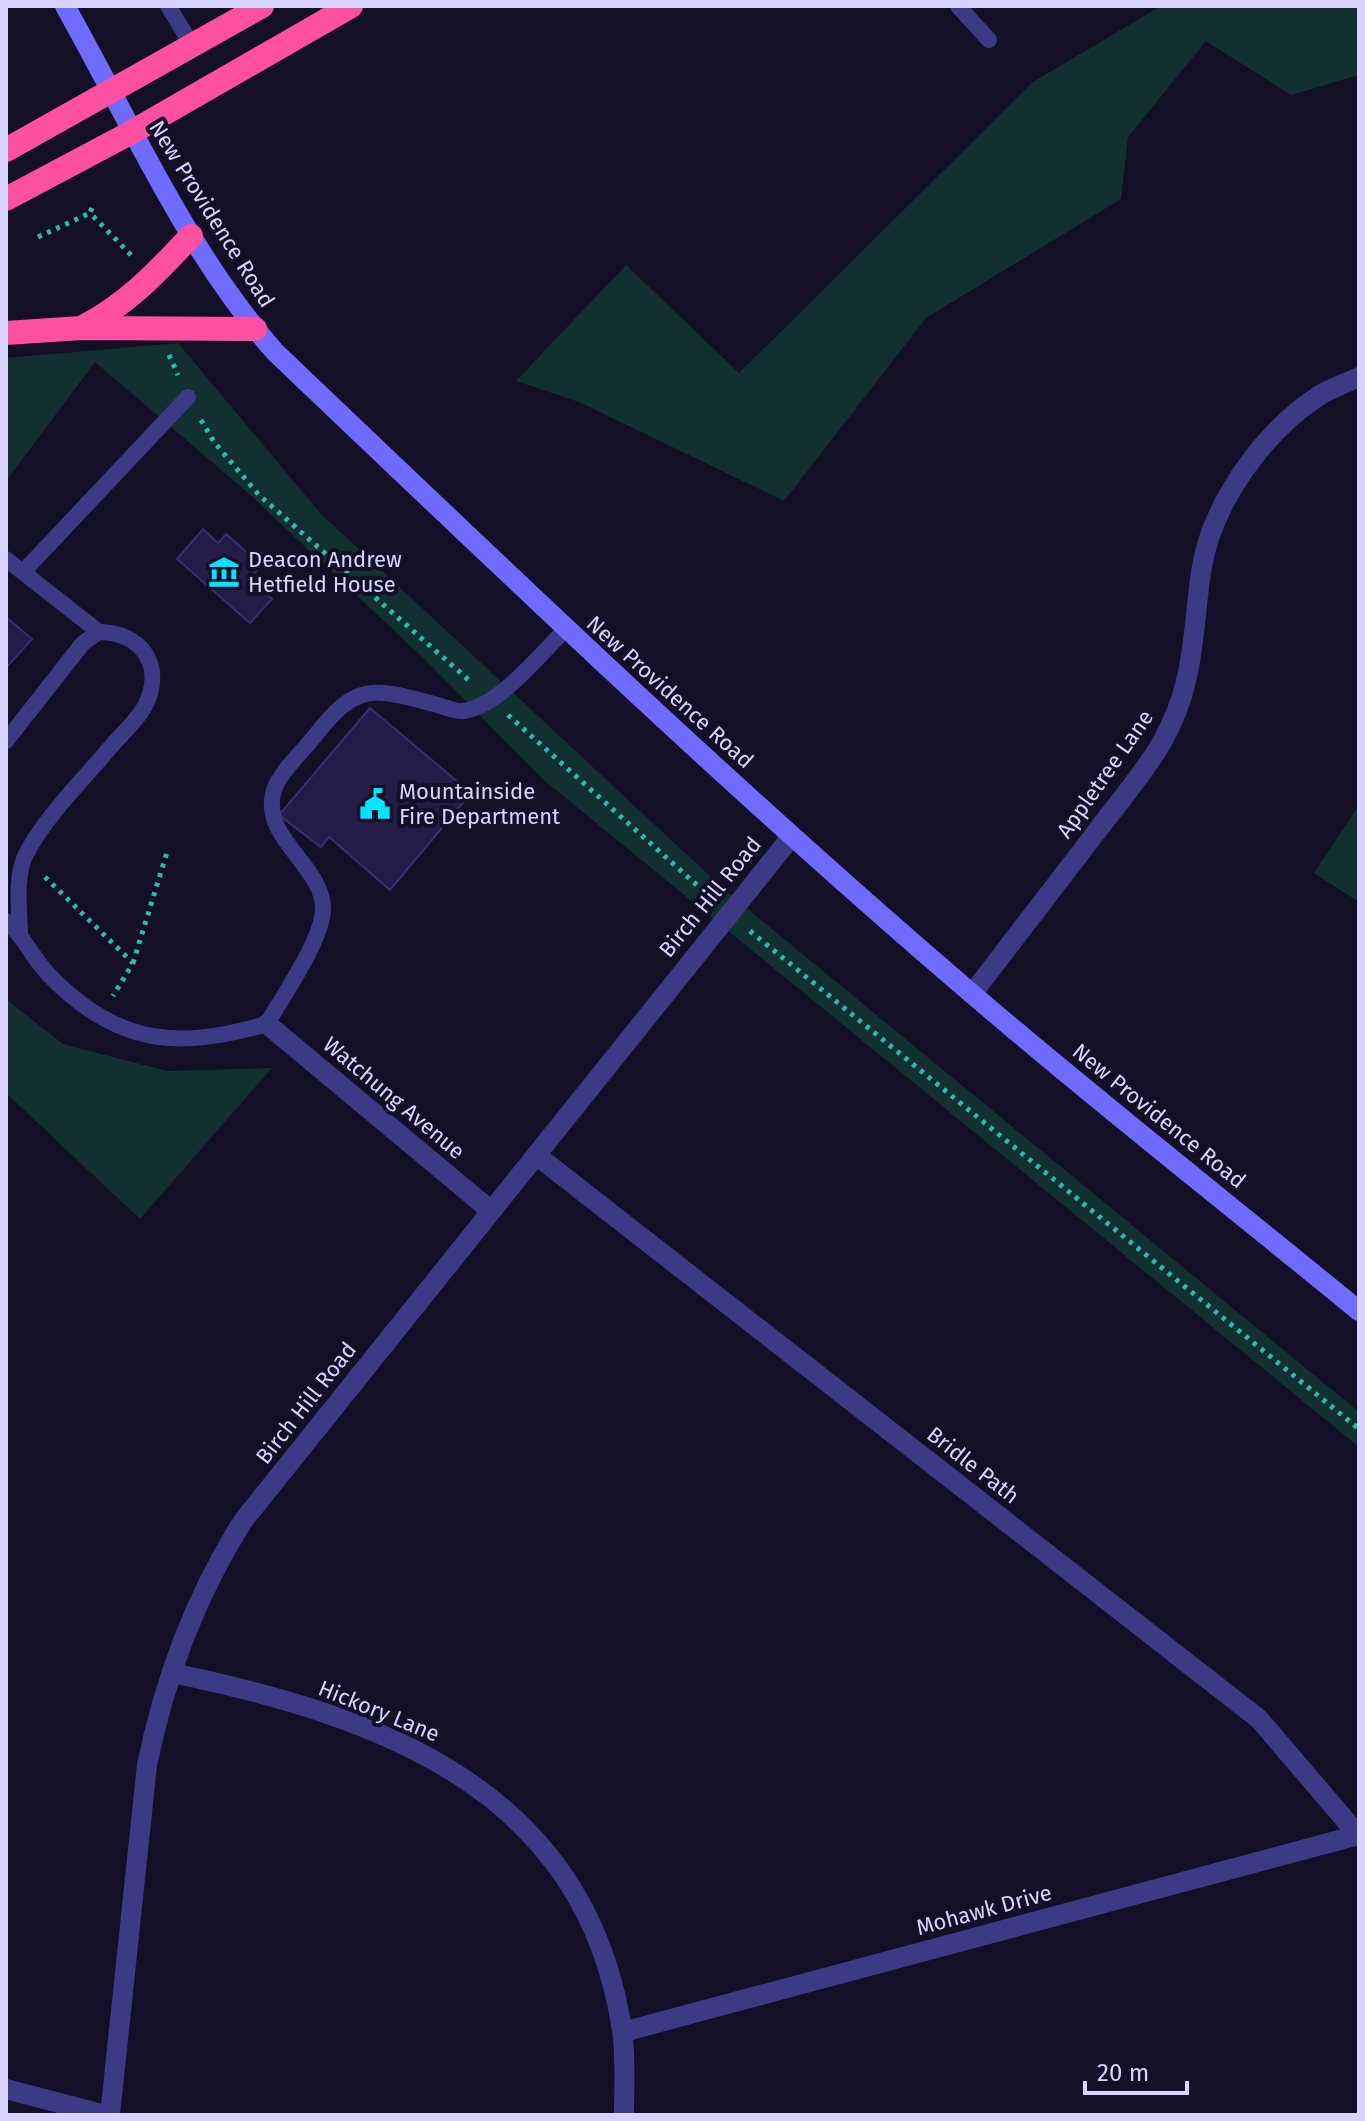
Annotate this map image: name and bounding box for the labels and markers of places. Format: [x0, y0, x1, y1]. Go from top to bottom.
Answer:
place label: Deacon Andrew Hetfield House [248, 546, 402, 598]
museum icon: Deacon Andrew Hetfield House [207, 555, 241, 589]
place label: Mountainside Fire Department [399, 778, 560, 830]
public building icon: Mountainside Fire Department [358, 787, 392, 821]

